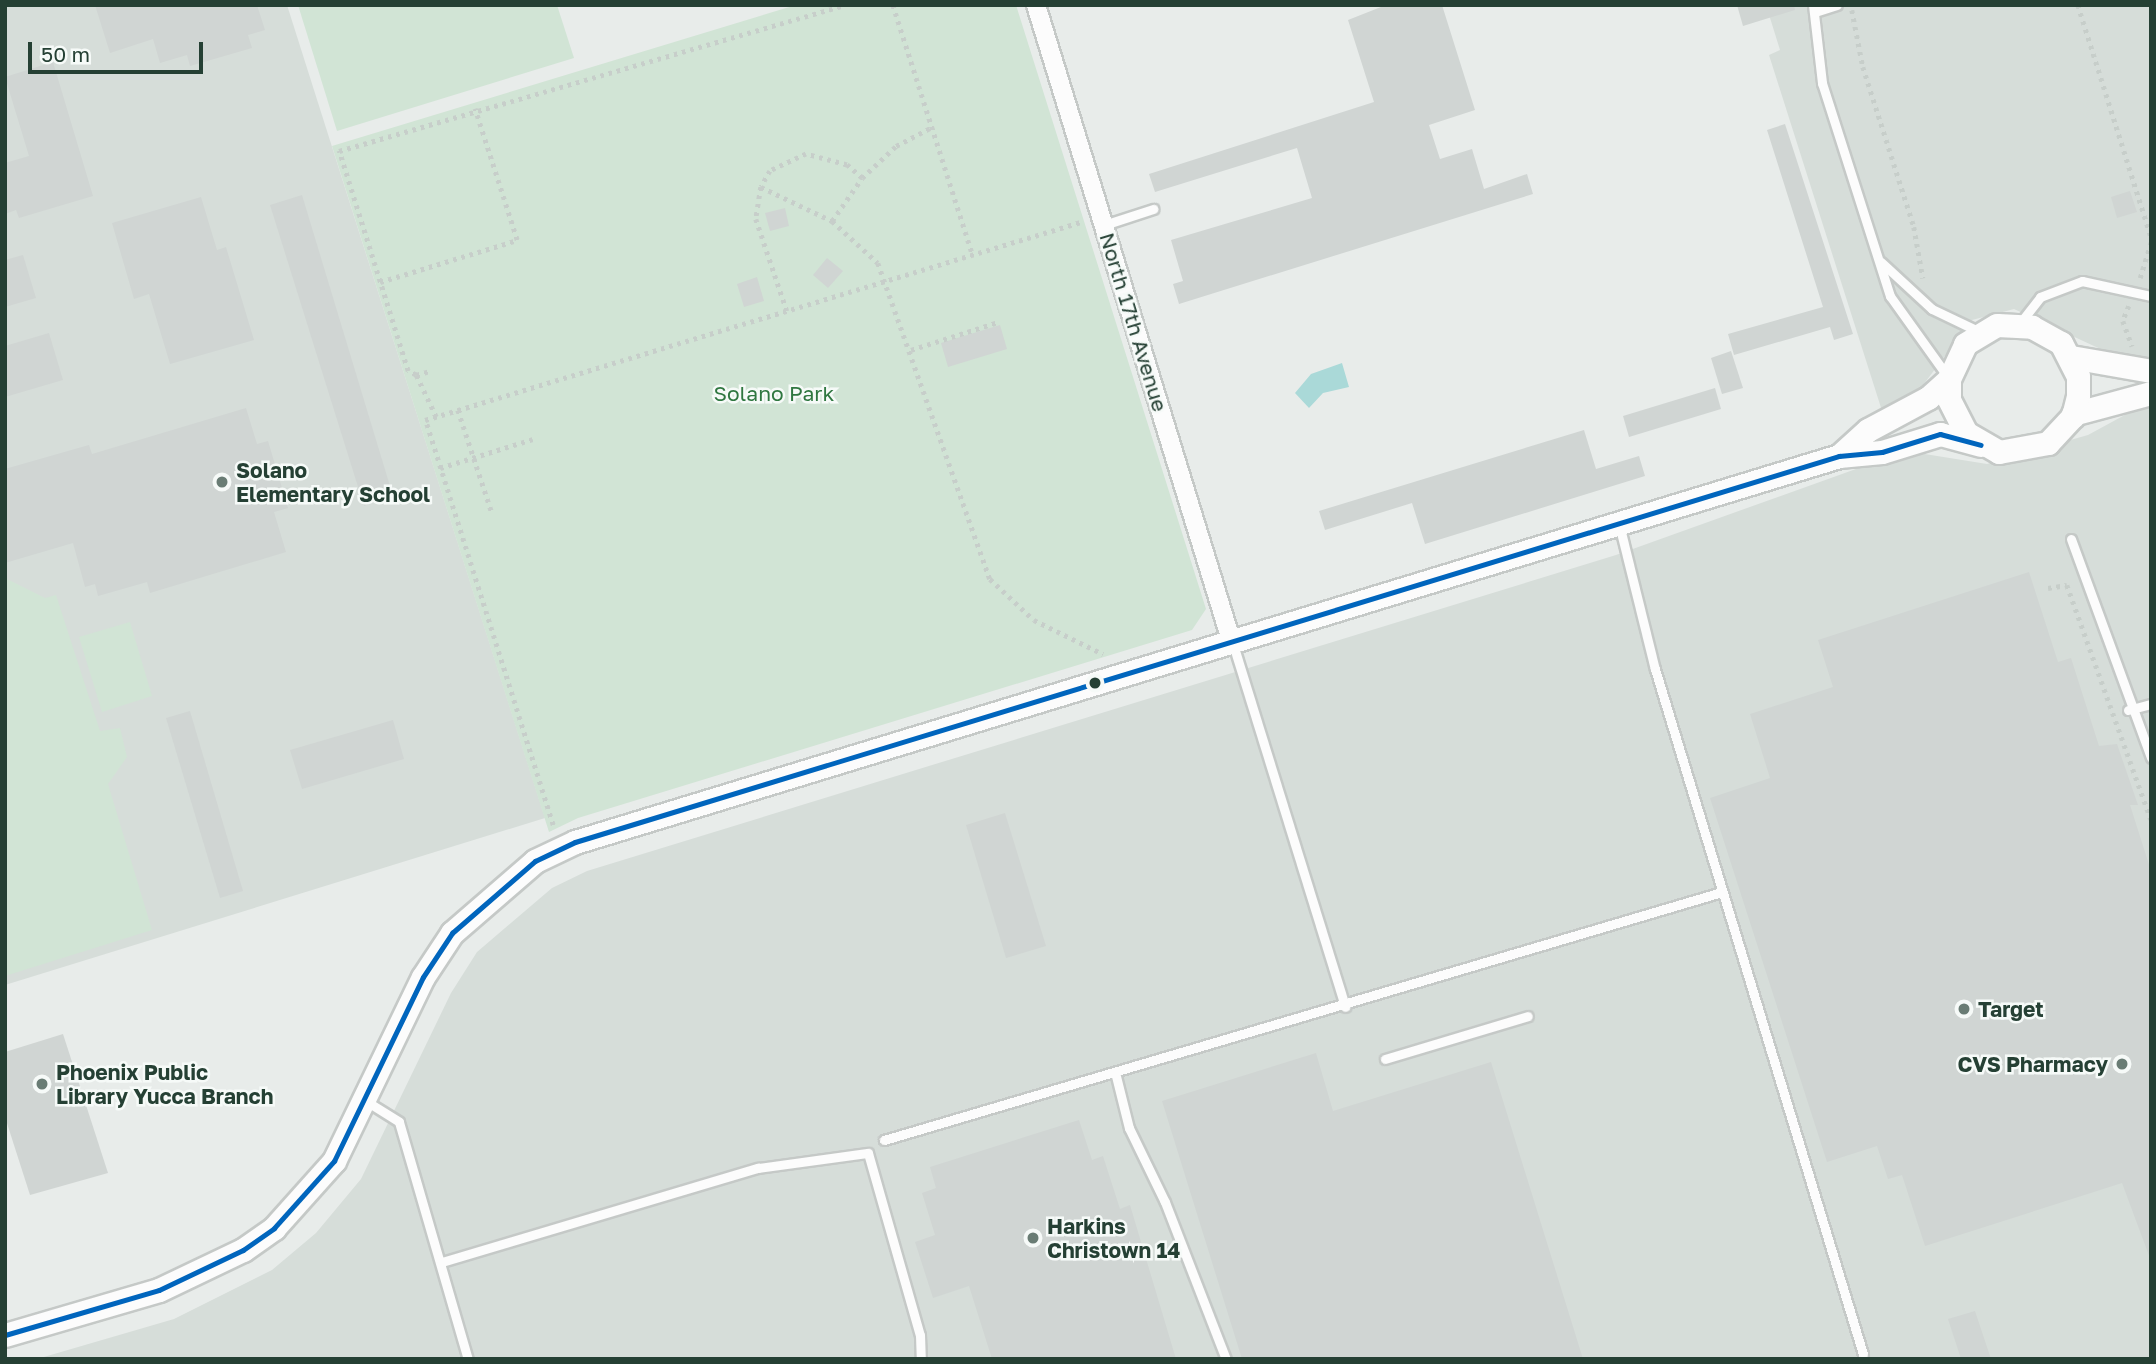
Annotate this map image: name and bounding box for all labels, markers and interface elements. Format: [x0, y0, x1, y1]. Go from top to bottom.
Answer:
scale bar [32, 28, 206, 72]
text: 50 m [41, 41, 90, 67]
street label: North 17th Avenue [1095, 230, 1173, 414]
park label: Solano Park [714, 380, 834, 406]
place label: Solano Elementary School [236, 457, 430, 507]
marker: Solano Elementary School [214, 474, 230, 490]
unlabelled marker [1088, 676, 1102, 690]
place label: Target [1978, 996, 2044, 1022]
marker: Target [1956, 1001, 1972, 1017]
place label: CVS Pharmacy [1958, 1051, 2108, 1077]
marker: CVS Pharmacy [2114, 1056, 2130, 1072]
place label: Phoenix Public Library Yucca Branch [56, 1059, 273, 1109]
marker: Phoenix Public Library Yucca Branch [34, 1076, 50, 1092]
place label: Harkins Christown 14 [1047, 1213, 1180, 1263]
marker: Harkins Christown 14 [1025, 1230, 1041, 1246]

